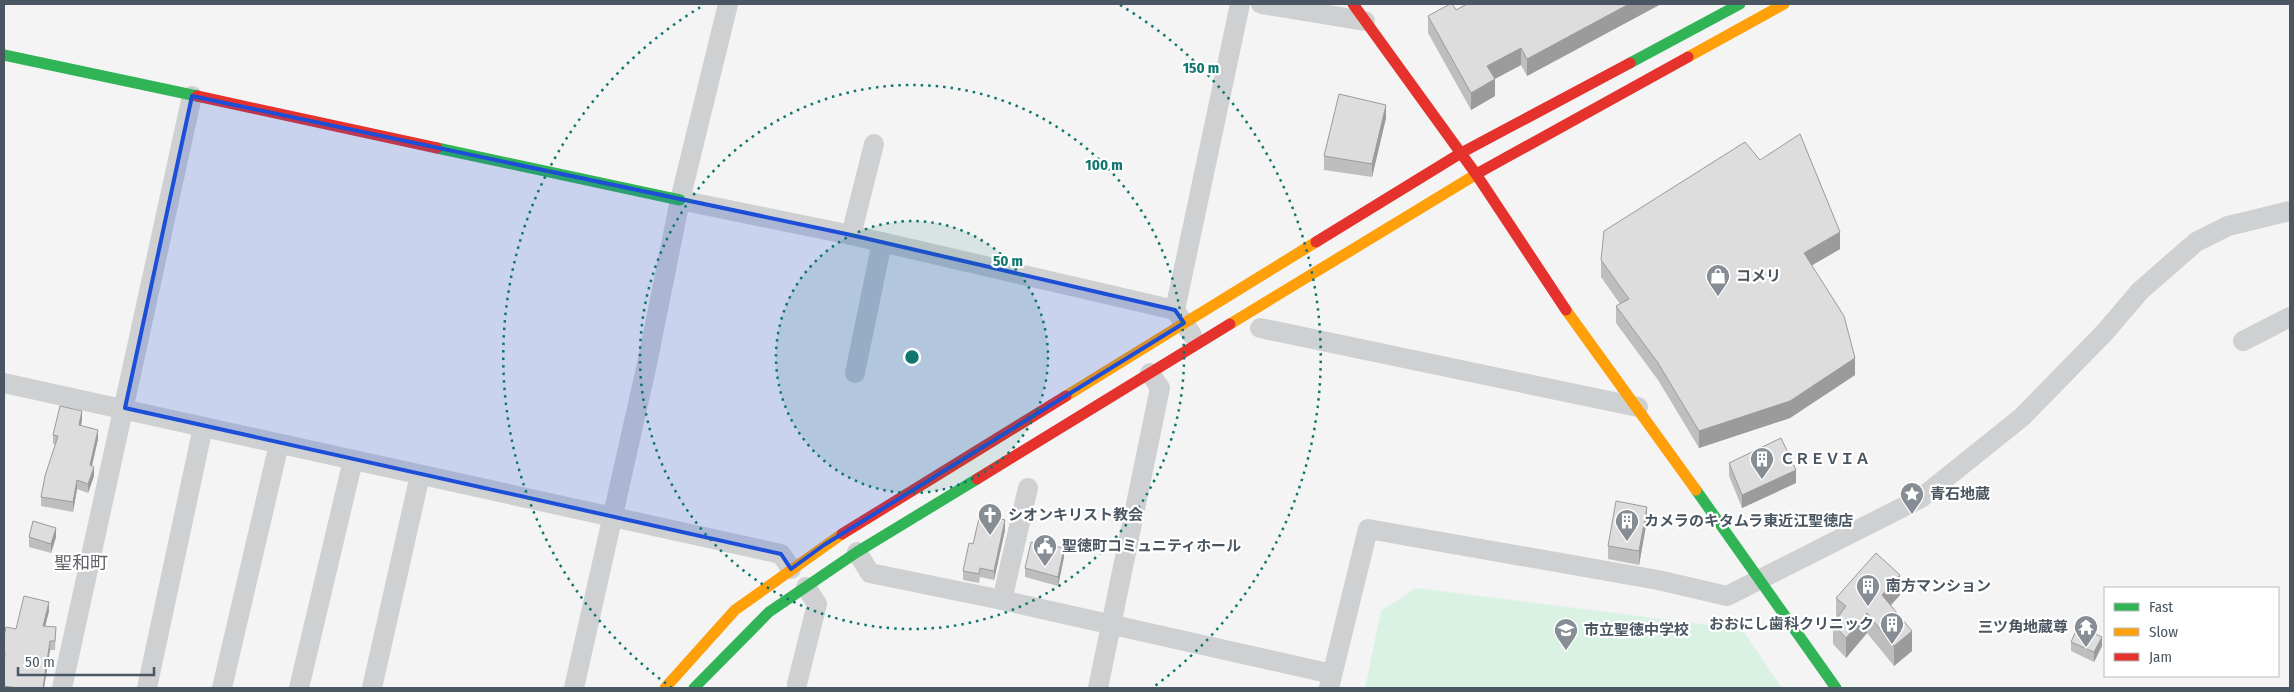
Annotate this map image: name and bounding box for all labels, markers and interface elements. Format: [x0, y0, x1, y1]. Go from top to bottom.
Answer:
text: 150 m [1183, 59, 1219, 77]
text: 100 m [1085, 156, 1123, 174]
text: 50 m [993, 252, 1023, 270]
shop icon: コメリ [1705, 263, 1731, 297]
place label: コメリ [1736, 267, 1781, 285]
centre of rings [903, 348, 921, 366]
building icon: ＣＲＥＶＩＡ [1749, 446, 1775, 480]
place label: ＣＲＥＶＩＡ [1780, 450, 1870, 468]
place icon: 青石地蔵 [1899, 481, 1925, 515]
place label: 青石地蔵 [1930, 485, 1990, 503]
church icon: シオンキリスト教会 [977, 502, 1003, 536]
place label: シオンキリスト教会 [1008, 506, 1143, 524]
building icon: カメラのキタムラ東近江聖徳店 [1614, 508, 1640, 542]
place label: カメラのキタムラ東近江聖徳店 [1644, 512, 1853, 530]
public building icon: 聖徳町コミュニティホール [1032, 533, 1058, 567]
place label: 聖徳町コミュニティホール [1062, 537, 1241, 555]
district label: 聖和町 [54, 552, 108, 574]
building icon: 南方マンション [1855, 573, 1881, 607]
place label: 南方マンション [1886, 577, 1991, 595]
legend [2104, 587, 2279, 677]
text: Fast [2149, 598, 2173, 616]
building icon: おおにし歯科クリニック [1879, 611, 1905, 645]
temple icon: 三ツ角地蔵尊 [2073, 614, 2099, 648]
place label: おおにし歯科クリニック [1709, 615, 1874, 633]
school or university icon: 市立聖徳中学校 [1553, 617, 1579, 651]
place label: 三ツ角地蔵尊 [1978, 618, 2068, 636]
place label: 市立聖徳中学校 [1584, 621, 1689, 639]
text: Slow [2149, 623, 2178, 641]
scale bar [18, 644, 154, 676]
text: Jam [2149, 648, 2172, 666]
text: 50 m [25, 653, 55, 671]

